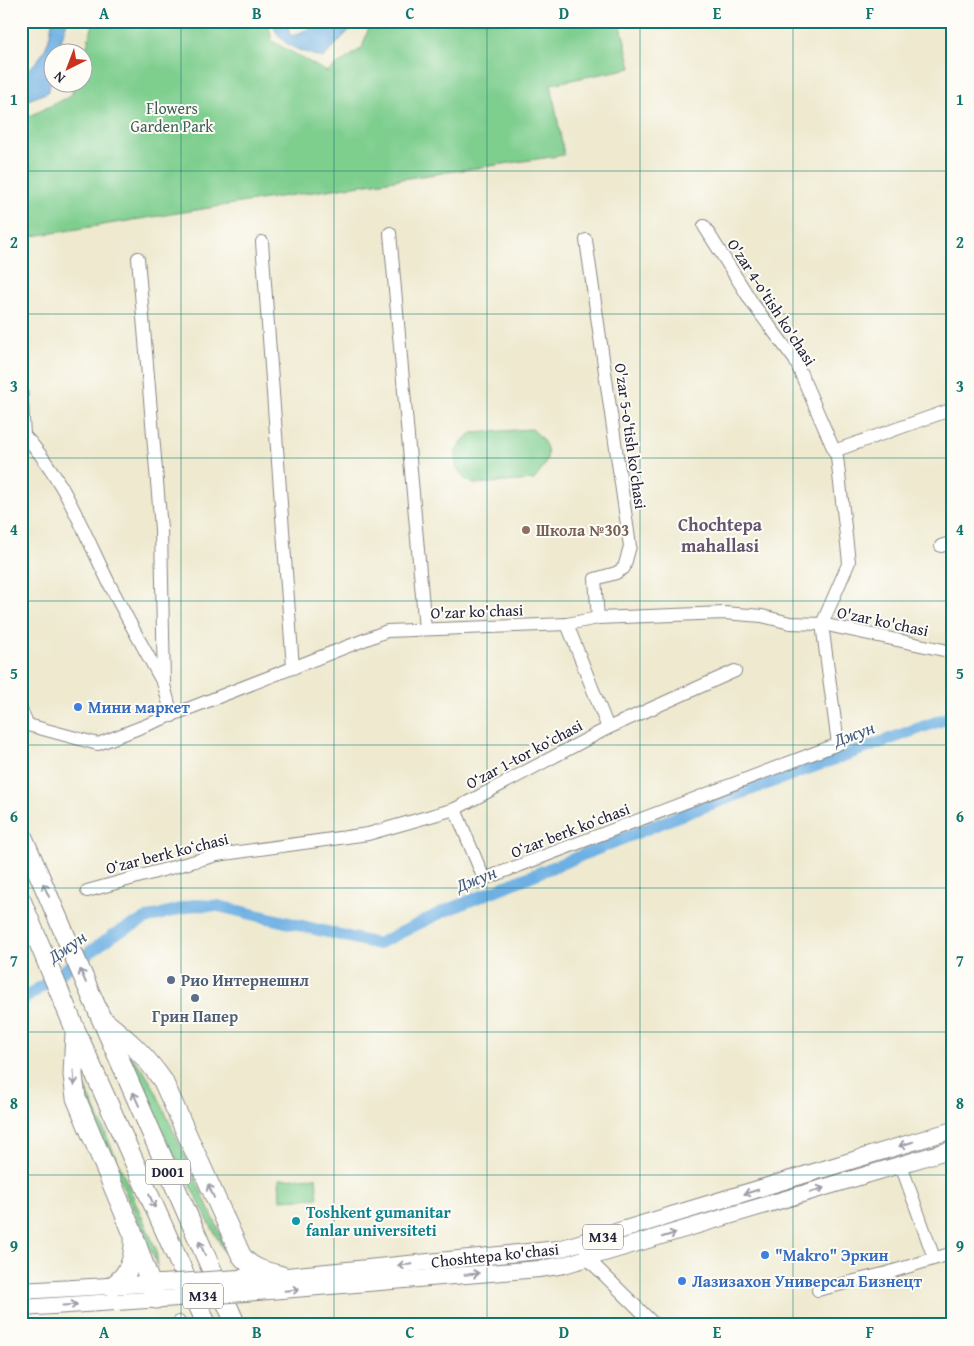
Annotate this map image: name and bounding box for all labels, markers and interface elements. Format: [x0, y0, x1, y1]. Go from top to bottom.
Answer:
text: A [99, 1, 110, 25]
text: B [252, 1, 262, 25]
text: C [405, 1, 415, 25]
text: D [559, 1, 569, 25]
text: E [713, 1, 722, 25]
text: F [866, 1, 874, 25]
north arrow [42, 42, 92, 92]
text: N [49, 67, 69, 88]
text: 1 [10, 87, 18, 111]
text: 1 [956, 87, 964, 111]
park label: Flowers Garden Park [131, 96, 214, 138]
text: 2 [10, 230, 18, 254]
text: 2 [956, 230, 964, 254]
street label: O'zar 4-o'tish ko'chasi [722, 234, 822, 371]
street label: O'zar 5-o'tish ko'chasi [609, 361, 653, 511]
text: 3 [10, 374, 18, 398]
text: 3 [956, 374, 964, 398]
district label: Chochtepa mahallasi [678, 511, 763, 559]
text: 4 [10, 517, 18, 541]
text: 4 [956, 517, 964, 541]
place label: Школа №303 [536, 518, 629, 542]
marker: Школа №303 [520, 524, 532, 536]
street label: O'zar ko'chasi [430, 597, 524, 625]
street label: O'zar ko'chasi [835, 600, 931, 642]
text: 5 [10, 661, 18, 685]
text: 5 [956, 661, 964, 685]
place label: Мини маркет [88, 695, 190, 719]
marker: Мини маркет [72, 701, 84, 713]
street label: O‘zar 1-tor koʻchasi [461, 713, 587, 795]
water label: Джун [828, 714, 878, 754]
street label: Oʻzar berk koʻchasi [507, 796, 633, 864]
text: 6 [10, 804, 18, 828]
text: 6 [956, 804, 964, 828]
street label: Oʻzar berk koʻchasi [103, 826, 231, 880]
water label: Джун [450, 858, 500, 899]
one-way arrow [40, 883, 50, 898]
water label: Джун [41, 923, 92, 970]
text: 7 [10, 948, 18, 972]
text: 7 [956, 948, 964, 972]
place label: Рио Интернешнл [181, 968, 309, 992]
one-way arrow [78, 969, 87, 985]
marker: Рио Интернешнл [165, 974, 177, 986]
marker: Грин Папер [189, 992, 201, 1004]
place label: Грин Папер [152, 1004, 238, 1028]
one-way arrow [69, 1069, 78, 1085]
text: 8 [10, 1091, 18, 1115]
text: 8 [956, 1091, 964, 1115]
one-way arrow [131, 1092, 141, 1107]
one-way arrow [898, 1140, 914, 1150]
road number: D001 [146, 1160, 190, 1184]
one-way arrow [206, 1184, 216, 1199]
one-way arrow [809, 1185, 825, 1195]
one-way arrow [743, 1188, 759, 1198]
one-way arrow [148, 1193, 157, 1208]
place label: Toshkent gumanitar fanlar universiteti [306, 1200, 452, 1242]
marker: Toshkent gumanitar fanlar universiteti [290, 1215, 302, 1227]
road number: M34 [583, 1224, 623, 1250]
one-way arrow [660, 1229, 676, 1239]
text: 9 [10, 1234, 18, 1258]
text: 9 [956, 1234, 964, 1258]
street label: Choshtepa ko'chasi [430, 1236, 561, 1274]
one-way arrow [196, 1241, 206, 1256]
place label: "Makro" Эркин [775, 1243, 889, 1267]
marker: "Makro" Эркин [759, 1249, 771, 1261]
one-way arrow [397, 1260, 413, 1269]
place label: Лазизахон Универсал Бизнецт [692, 1269, 923, 1293]
one-way arrow [463, 1270, 479, 1279]
marker: Лазизахон Универсал Бизнецт [676, 1275, 688, 1287]
road number: M34 [183, 1284, 223, 1308]
one-way arrow [284, 1285, 300, 1295]
one-way arrow [62, 1300, 78, 1309]
text: A [99, 1320, 110, 1344]
text: B [252, 1320, 262, 1344]
text: C [405, 1320, 415, 1344]
text: D [559, 1320, 569, 1344]
text: E [713, 1320, 722, 1344]
text: F [866, 1320, 874, 1344]

